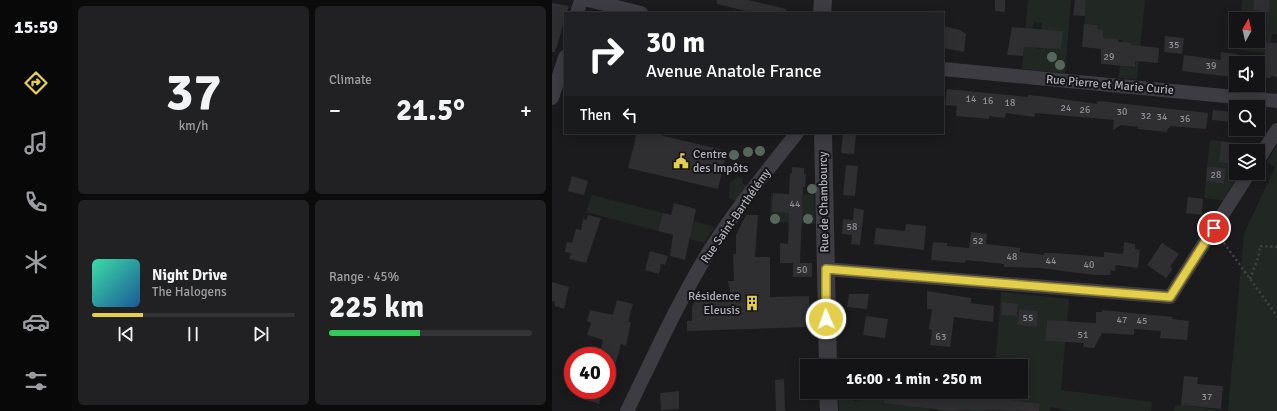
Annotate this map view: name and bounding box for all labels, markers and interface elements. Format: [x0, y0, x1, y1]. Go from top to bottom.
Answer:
north arrow [1229, 12, 1265, 48]
map controls [1229, 12, 1265, 180]
text: 15:59 [14, 16, 58, 38]
text: 30 m [646, 26, 705, 60]
icon: right [580, 28, 632, 80]
house number: 35 [1169, 39, 1179, 51]
house number: 29 [1104, 51, 1114, 63]
button: sound [1229, 56, 1265, 92]
text: 37 [165, 60, 222, 124]
text: Avenue Anatole France [646, 60, 821, 82]
house number: 39 [1206, 60, 1216, 72]
icon: directions [22, 69, 50, 97]
text: Climate [329, 72, 372, 88]
street label: Rue Pierre et Marie Curie [1045, 72, 1175, 98]
text: 21.5° [396, 92, 465, 129]
house number: 14 [966, 93, 977, 105]
house number: 16 [983, 95, 993, 107]
text: − [329, 97, 341, 124]
text: + [520, 97, 532, 124]
house number: 18 [1005, 97, 1015, 109]
button: search [1229, 100, 1265, 136]
house number: 24 [1061, 102, 1072, 114]
icon: left [619, 104, 641, 126]
house number: 26 [1080, 104, 1090, 116]
text: Then [580, 106, 611, 124]
house number: 30 [1117, 106, 1127, 118]
house number: 32 [1141, 110, 1151, 122]
house number: 34 [1157, 111, 1168, 123]
house number: 36 [1180, 113, 1190, 125]
text: km/h [179, 118, 208, 134]
icon: music [22, 129, 50, 157]
button: layers [1229, 144, 1265, 180]
place label: Centre des Impôts [693, 147, 748, 176]
street label: Rue de Chambourcy [816, 151, 832, 253]
public building icon: Centre des Impôts [672, 152, 690, 170]
street label: Rue Saint-Barthélémy [698, 165, 775, 266]
house number: 28 [1211, 169, 1221, 181]
icon: phone [22, 188, 50, 216]
house number: 44 [790, 198, 801, 210]
pin [1197, 211, 1231, 245]
icon: arrive [1203, 217, 1225, 239]
house number: 58 [847, 221, 857, 233]
house number: 52 [973, 235, 983, 247]
icon: climate [22, 248, 50, 276]
house number: 48 [1007, 251, 1017, 263]
house number: 44 [1046, 255, 1057, 267]
house number: 40 [1084, 259, 1094, 271]
house number: 50 [797, 264, 807, 276]
text: Night Drive [152, 266, 227, 284]
text: Range · 45% [329, 269, 399, 285]
text: The Halogens [152, 284, 227, 300]
text: 225 km [329, 289, 424, 326]
place label: Résidence Eleusis [688, 289, 740, 318]
building icon: Résidence Eleusis [743, 294, 761, 312]
position arrow [805, 298, 847, 340]
icon: car [22, 308, 50, 336]
house number: 55 [1023, 312, 1033, 324]
house number: 47 [1117, 314, 1127, 326]
house number: 45 [1137, 315, 1147, 327]
icon: previous [115, 323, 137, 345]
icon: pause [182, 323, 204, 345]
icon: next [250, 323, 272, 345]
house number: 51 [1078, 329, 1088, 341]
house number: 63 [936, 331, 946, 343]
speed limit sign: 40 [564, 347, 616, 399]
icon: filters [22, 367, 50, 395]
text: 16:00 · 1 min · 250 m [846, 370, 982, 388]
house number: 37 [1202, 391, 1212, 403]

